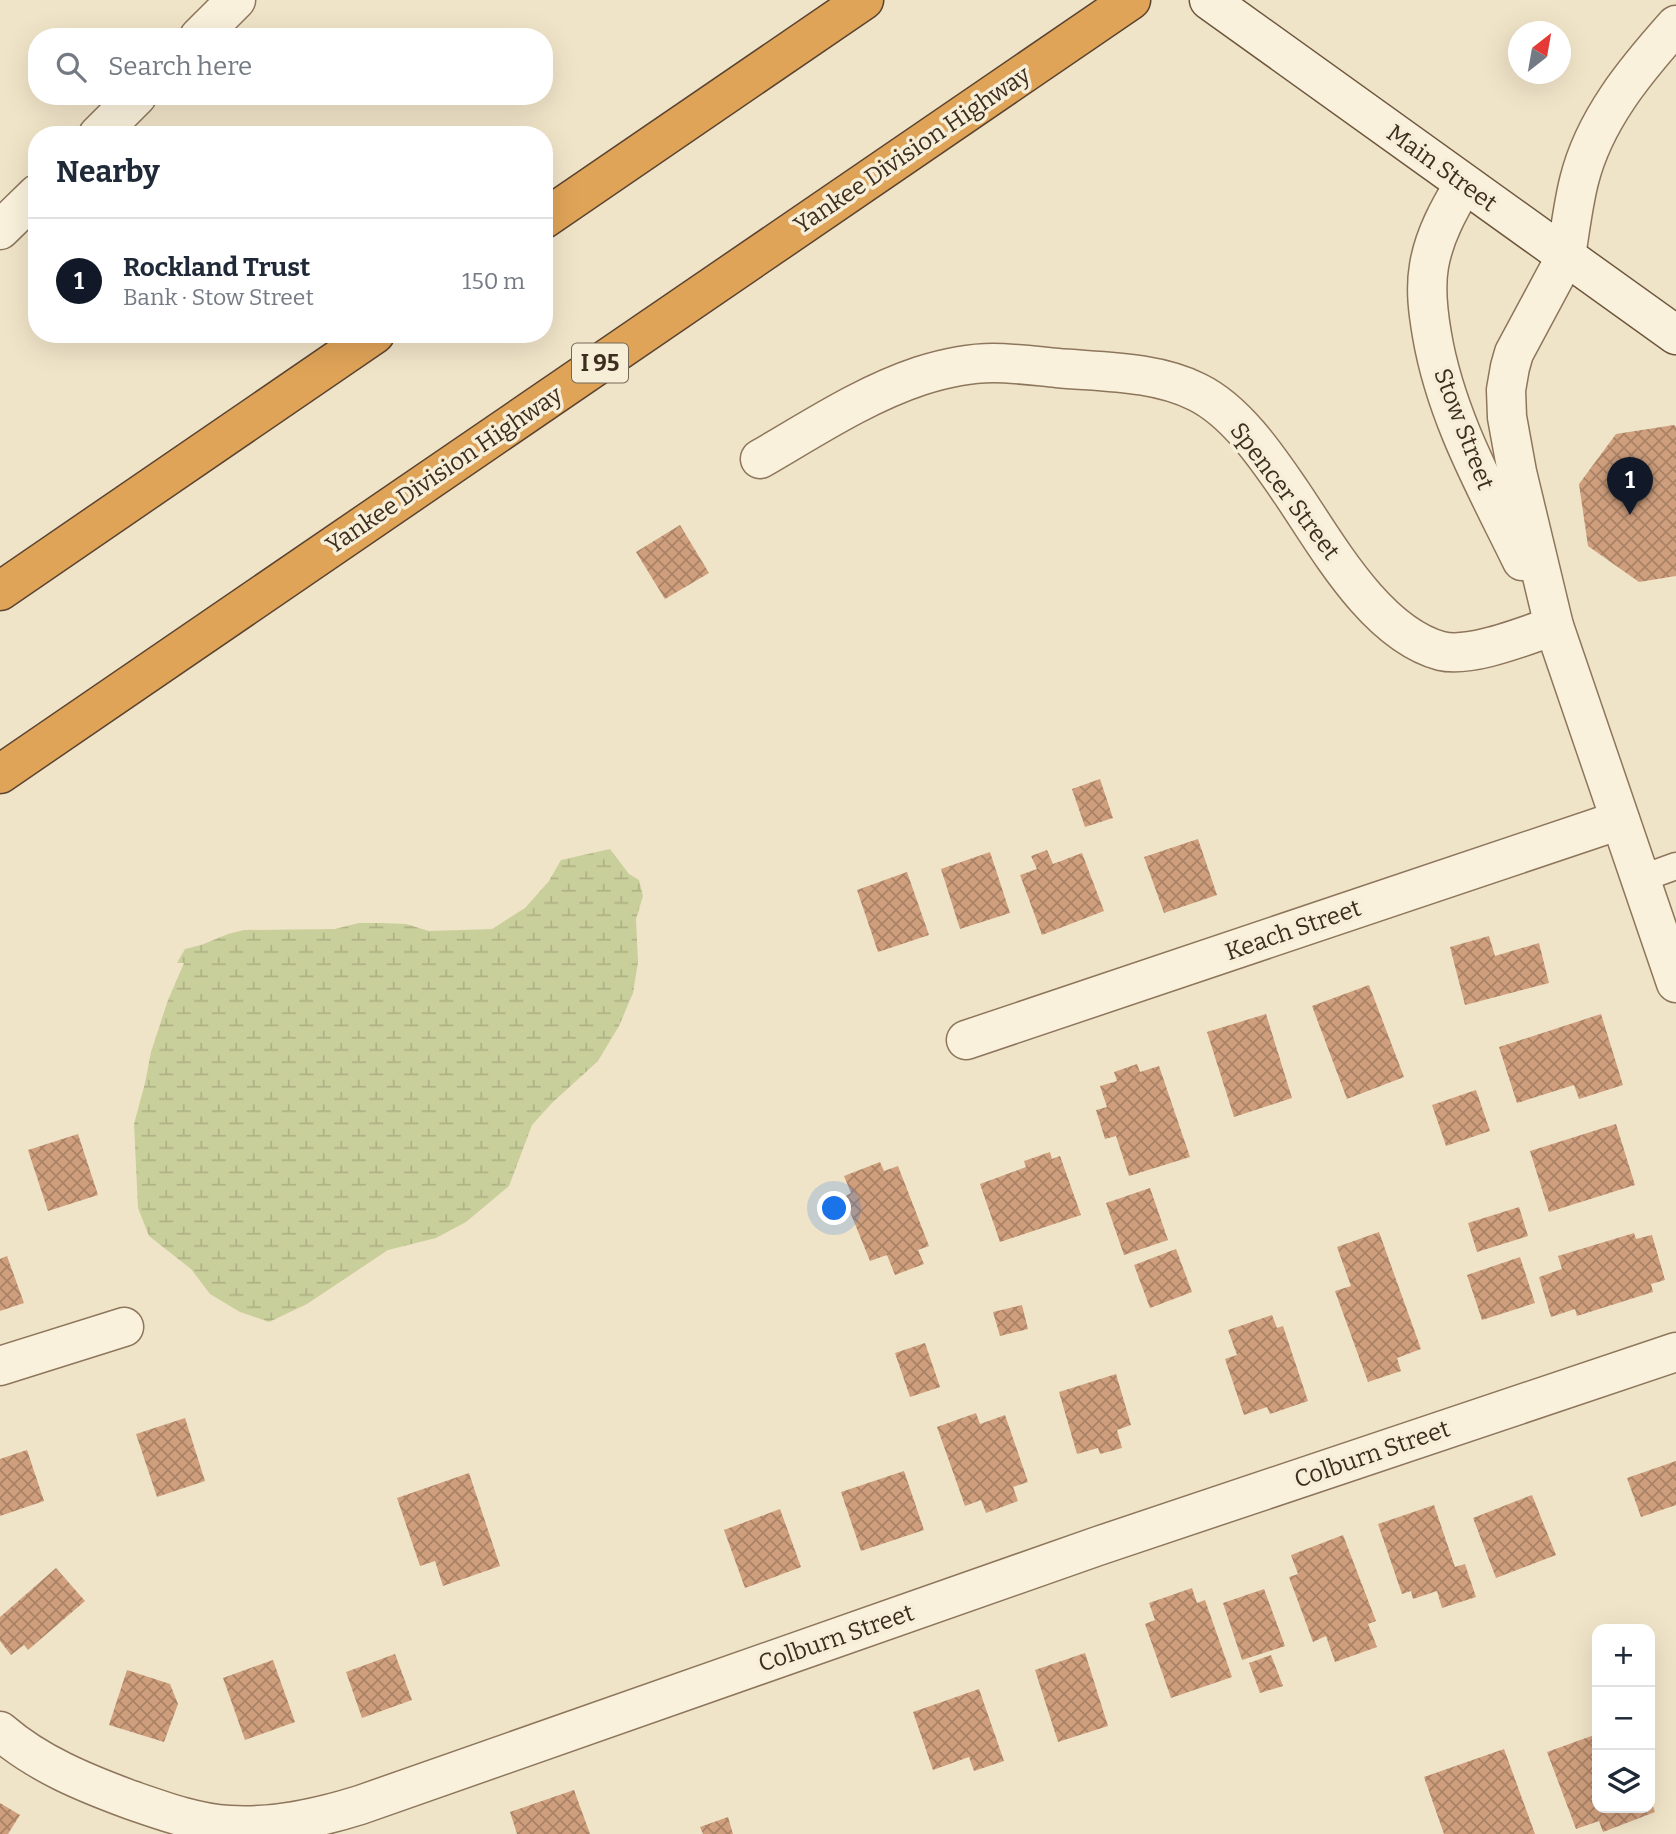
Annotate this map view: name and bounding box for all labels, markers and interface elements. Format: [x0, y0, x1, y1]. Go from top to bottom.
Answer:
north arrow [1508, 21, 1571, 84]
search box [28, 28, 553, 105]
icon: search [52, 48, 90, 86]
text: Search here [108, 51, 252, 82]
street label: Yankee Division Highway [789, 60, 1036, 239]
street label: Main Street [1382, 119, 1503, 217]
text: Nearby [56, 154, 160, 190]
text: Rockland Trust [123, 252, 310, 283]
text: 1 [74, 267, 84, 295]
text: 150 m [462, 267, 525, 295]
text: Bank · Stow Street [123, 283, 314, 311]
road number: I 95 [572, 344, 628, 382]
street label: Stow Street [1428, 364, 1500, 494]
street label: Yankee Division Highway [321, 380, 568, 559]
street label: Spencer Street [1224, 417, 1346, 565]
pin: 1 [1607, 457, 1653, 515]
street label: Keach Street [1222, 894, 1365, 966]
your location [817, 1191, 851, 1225]
street label: Colburn Street [1291, 1414, 1454, 1494]
street label: Colburn Street [755, 1598, 918, 1678]
map controls [1592, 1624, 1655, 1813]
button: + [1592, 1624, 1655, 1687]
button: − [1592, 1687, 1655, 1750]
button: layers [1592, 1750, 1655, 1813]

